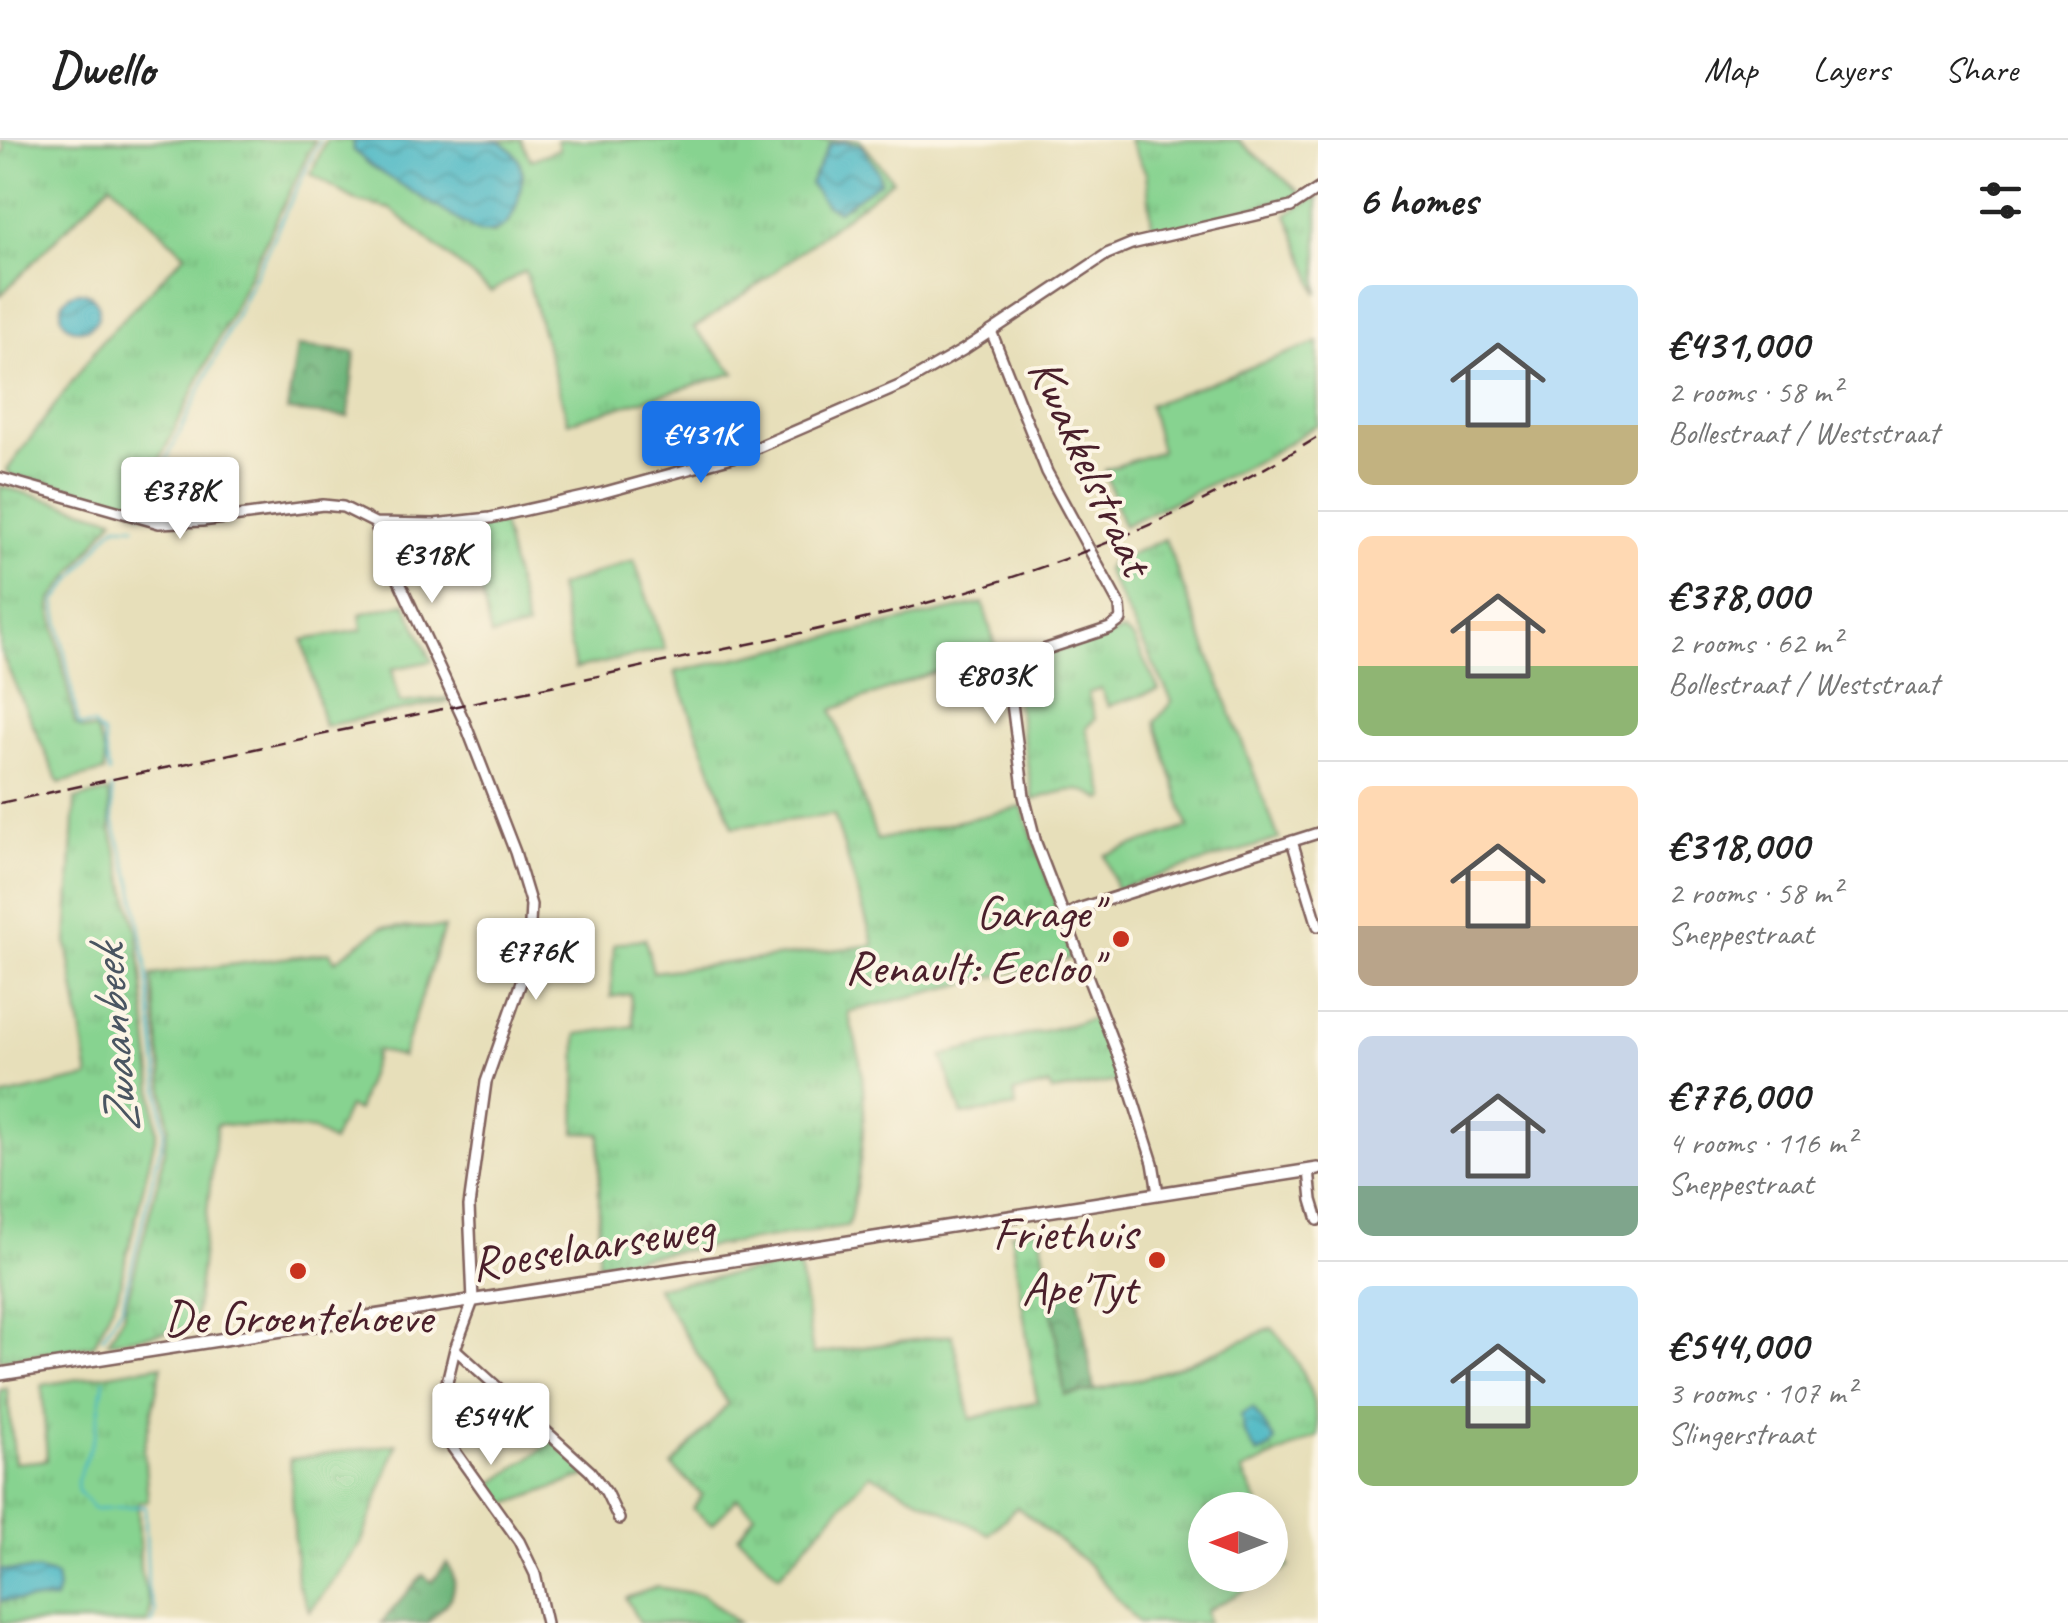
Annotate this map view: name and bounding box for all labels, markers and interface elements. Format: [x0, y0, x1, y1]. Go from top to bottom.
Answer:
text: Dwello [50, 39, 154, 99]
text: Map [1704, 47, 1757, 92]
text: Layers [1812, 47, 1890, 92]
text: Share [1945, 47, 2018, 92]
icon: filters [1973, 173, 2028, 228]
text: 6 homes [1358, 174, 1477, 227]
text: €431,000 [1668, 318, 1809, 371]
icon: home [1438, 325, 1558, 445]
street label: Kwakkelstraat [1015, 348, 1169, 588]
text: 2 rooms · 58 m² [1668, 371, 1841, 412]
pin: €431K [631, 401, 771, 486]
text: Bollestraat / Weststraat [1668, 412, 1939, 453]
text: €431K [664, 413, 738, 454]
pin: €378K [110, 457, 250, 542]
text: €378K [143, 469, 217, 510]
pin: €318K [362, 521, 502, 606]
text: €318K [395, 533, 469, 574]
text: €378,000 [1668, 569, 1808, 622]
icon: home [1438, 576, 1558, 696]
text: 2 rooms · 62 m² [1668, 622, 1841, 663]
pin: €803K [925, 642, 1065, 727]
text: €803K [958, 654, 1032, 695]
text: Bollestraat / Weststraat [1668, 663, 1939, 704]
text: €318,000 [1668, 819, 1809, 872]
icon: home [1438, 826, 1558, 946]
text: 2 rooms · 58 m² [1668, 872, 1841, 913]
place label: Garage" Renault: Eecloo" [845, 882, 1111, 997]
text: Sneppestraat [1668, 913, 1813, 954]
pin: €776K [466, 918, 606, 1003]
marker: Garage" Renault: Eecloo" [1110, 928, 1132, 950]
text: €776K [499, 930, 573, 971]
water label: Zwaanbeek [74, 936, 154, 1136]
text: €776,000 [1668, 1069, 1809, 1122]
icon: home [1438, 1076, 1558, 1196]
text: 4 rooms · 116 m² [1668, 1122, 1855, 1163]
text: Sneppestraat [1668, 1163, 1813, 1204]
street label: Roeselaarseweg [467, 1196, 721, 1294]
place label: Friethuis Ape'Tyt [993, 1203, 1142, 1318]
marker: Friethuis Ape'Tyt [1146, 1249, 1168, 1271]
marker: De Groentehoeve [287, 1260, 309, 1282]
place label: De Groentehoeve [164, 1287, 436, 1347]
text: €544,000 [1668, 1319, 1808, 1372]
icon: home [1438, 1326, 1558, 1446]
text: 3 rooms · 107 m² [1668, 1372, 1855, 1413]
pin: €544K [421, 1383, 561, 1468]
text: €544K [454, 1395, 528, 1436]
text: Slingerstraat [1668, 1413, 1814, 1454]
north arrow [1188, 1492, 1288, 1592]
map controls [1188, 1492, 1288, 1592]

